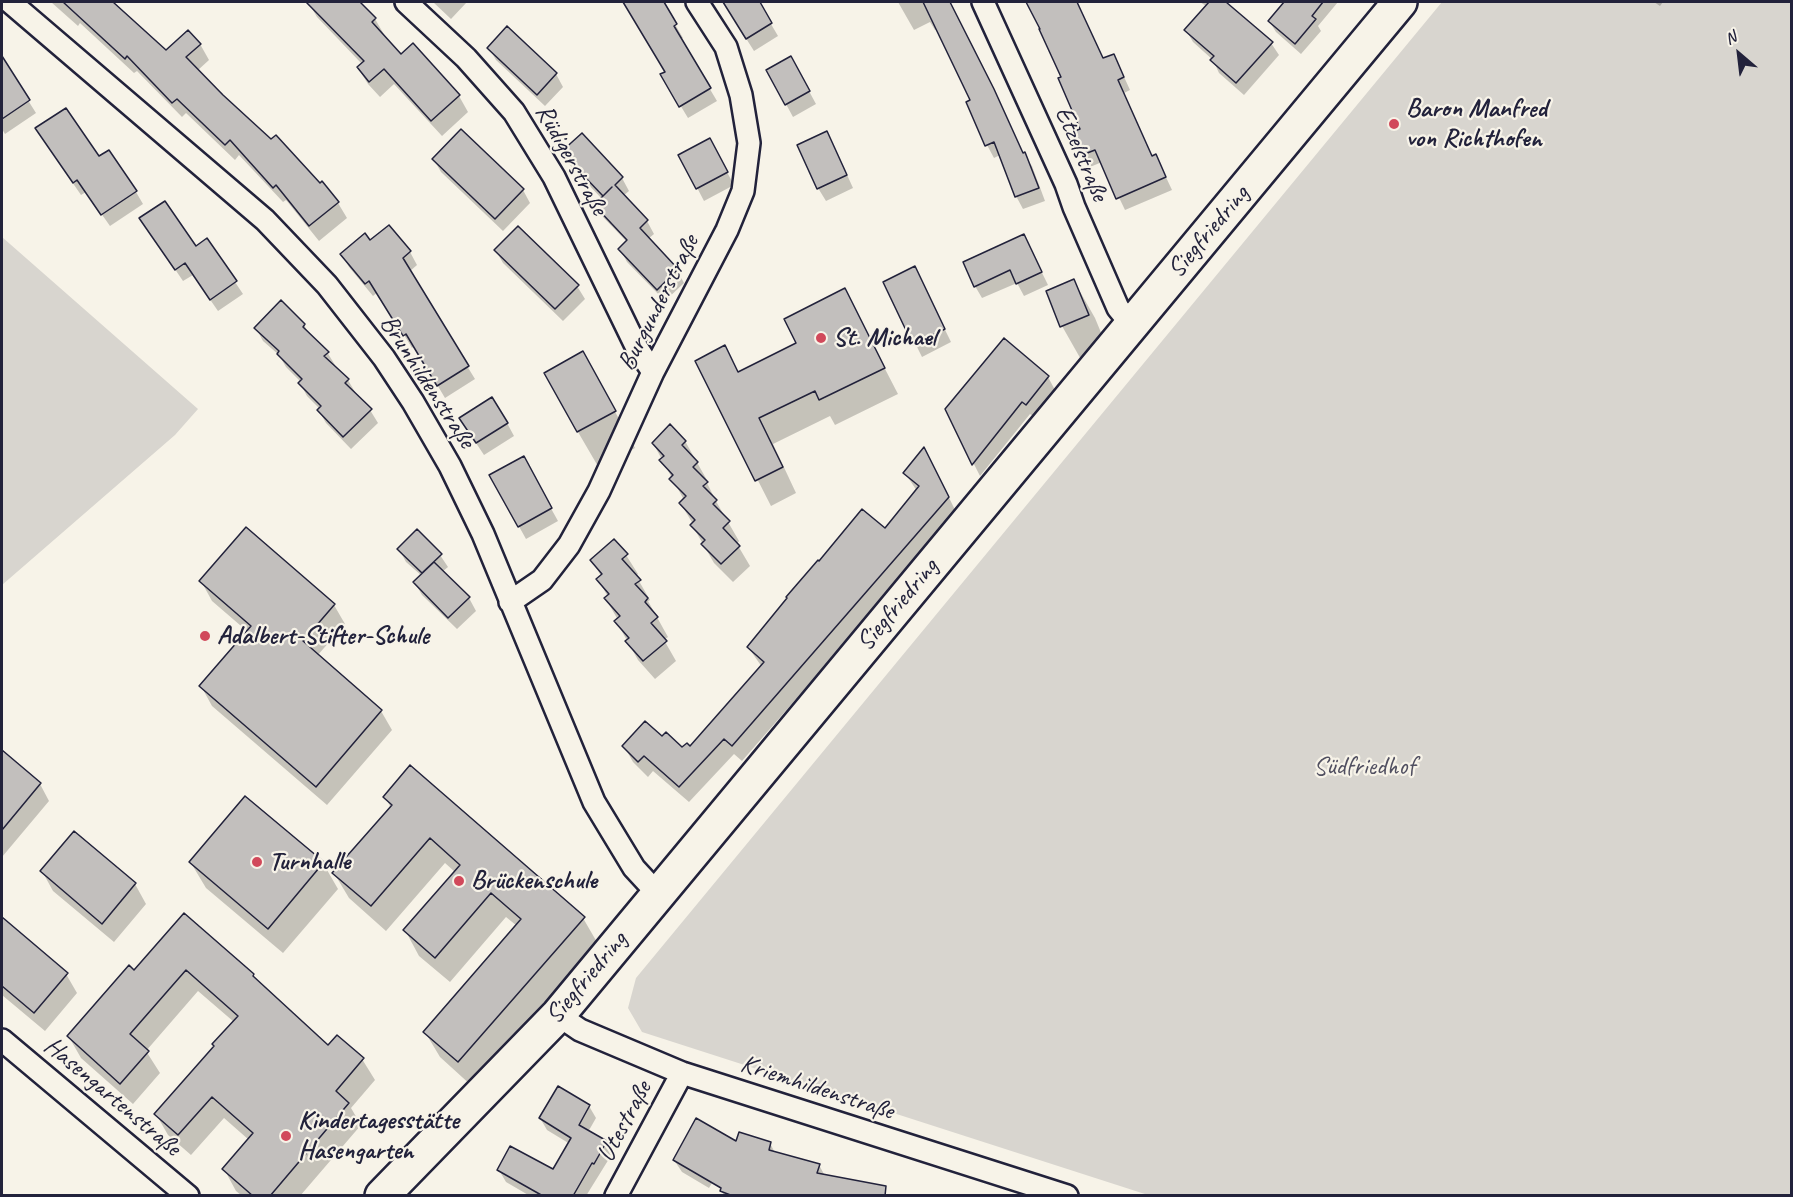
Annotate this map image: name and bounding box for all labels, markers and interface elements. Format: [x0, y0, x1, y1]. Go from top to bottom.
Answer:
north arrow [1709, 24, 1769, 84]
text: N [1721, 27, 1740, 49]
place label: Baron Manfred von Richthofen [1406, 93, 1547, 154]
street label: Rüdigerstraße [528, 99, 614, 221]
street label: Etzelstraße [1047, 102, 1115, 206]
marker: Baron Manfred von Richthofen [1387, 117, 1401, 131]
street label: Siegfriedring [1161, 179, 1257, 285]
street label: Burgunderstraße [611, 230, 707, 376]
street label: Brunhildenstraße [372, 310, 482, 454]
place label: St. Michael [833, 322, 936, 354]
marker: St. Michael [814, 331, 828, 345]
street label: Siegfriedring [850, 552, 946, 658]
place label: Adalbert-Stifter-Schule [217, 620, 429, 652]
marker: Adalbert-Stifter-Schule [198, 629, 212, 643]
park label: Südfriedhof [1313, 751, 1415, 783]
place label: Turnhalle [269, 846, 350, 878]
marker: Turnhalle [250, 855, 264, 869]
place label: Brückenschule [471, 865, 597, 897]
marker: Brückenschule [452, 874, 466, 888]
street label: Siegfriedring [539, 925, 635, 1031]
street label: Hasengartenstraße [37, 1031, 187, 1163]
street label: Kriemhildenstraße [737, 1049, 897, 1127]
street label: Utestraße [591, 1076, 659, 1168]
place label: Kindertagesstätte Hasengarten [298, 1105, 459, 1166]
marker: Kindertagesstätte Hasengarten [279, 1129, 293, 1143]

